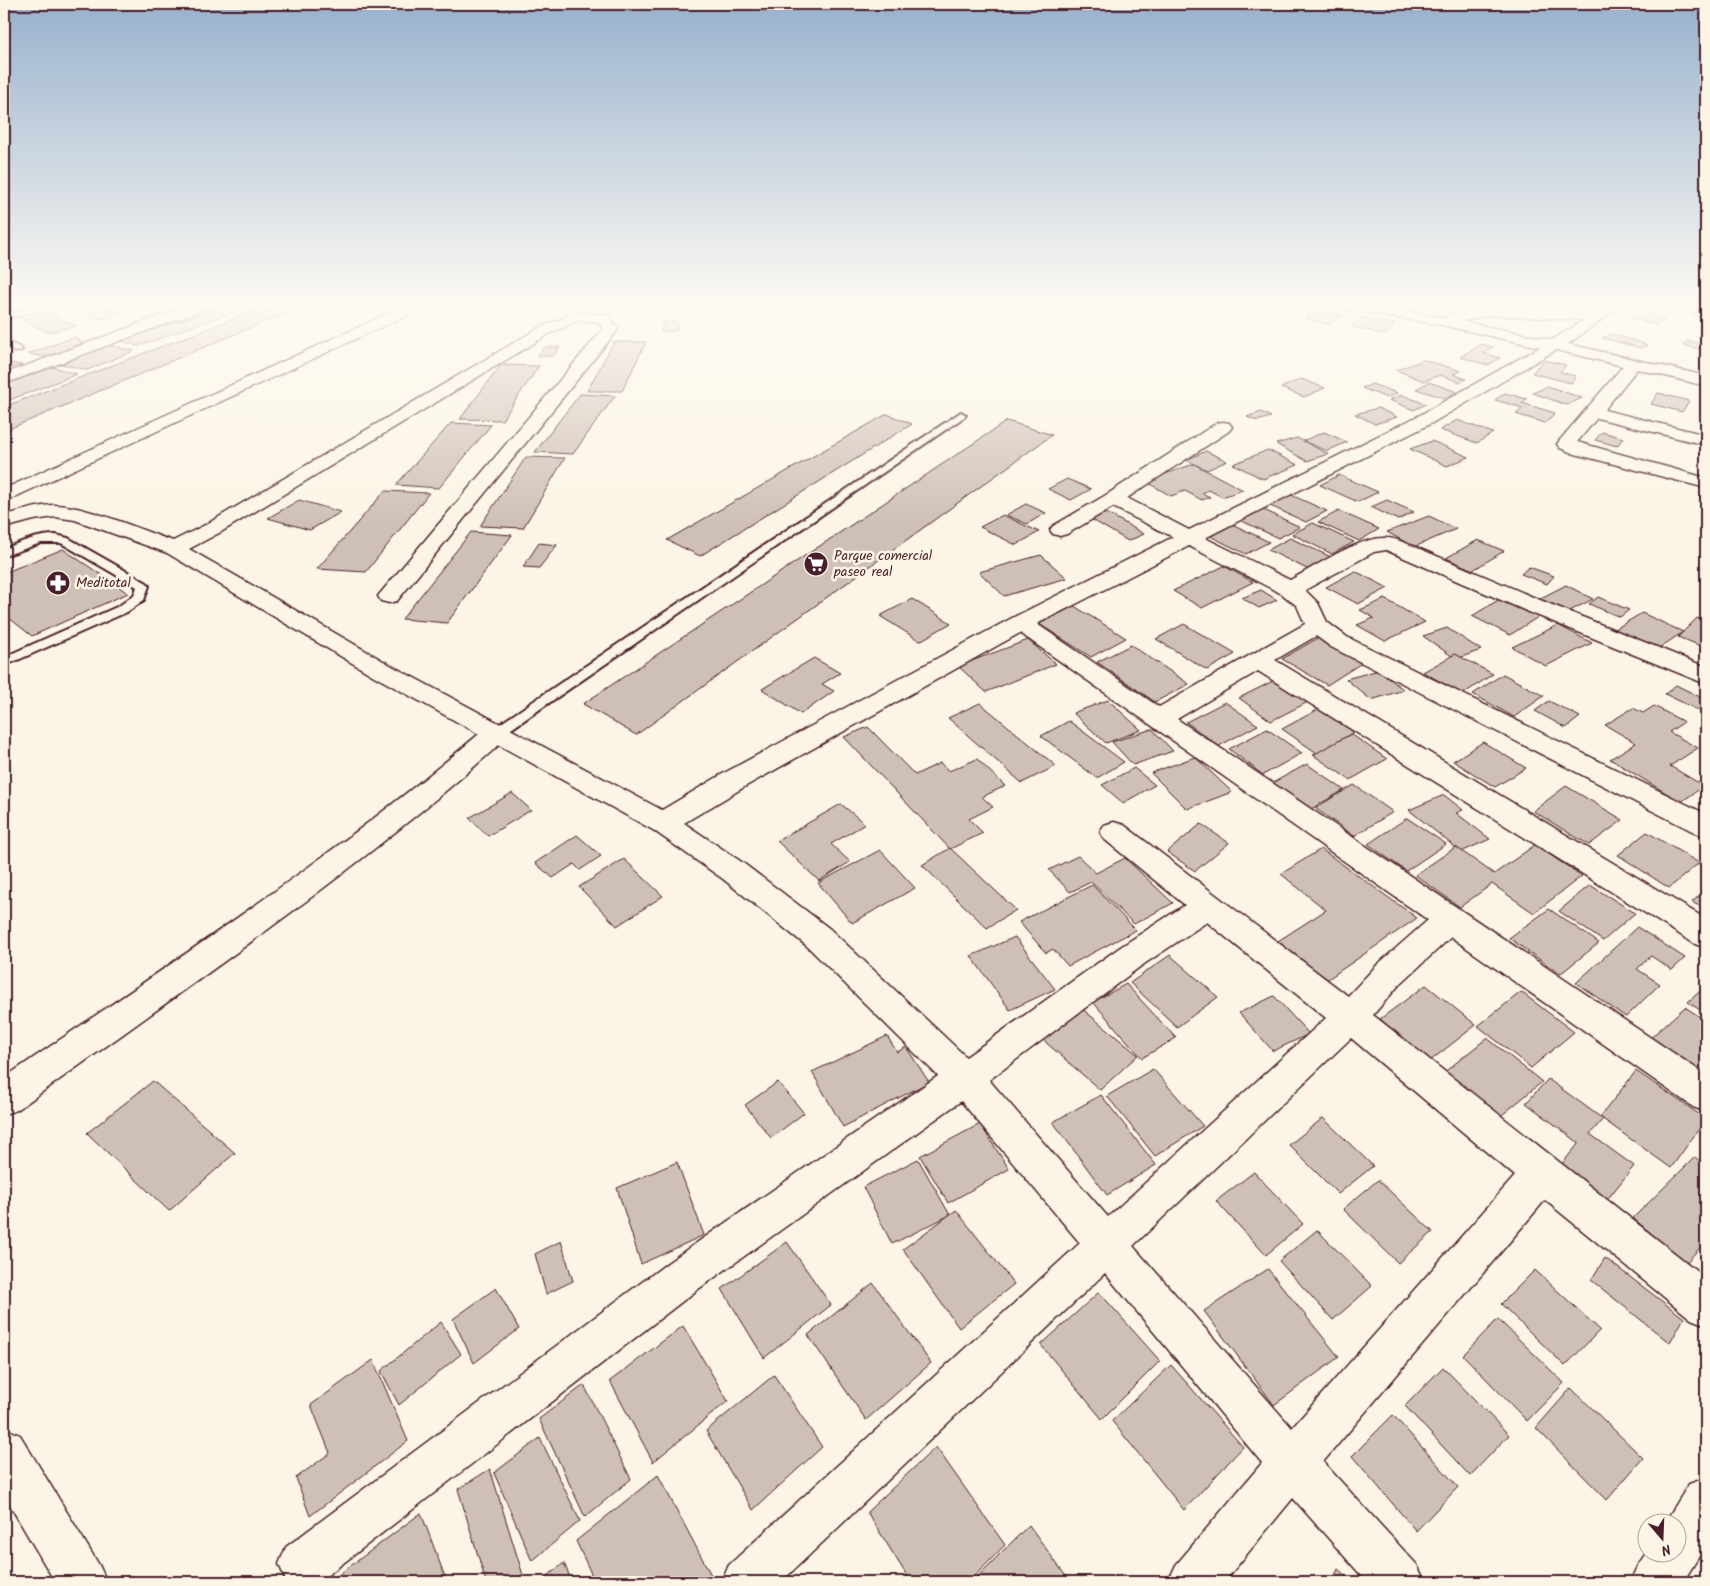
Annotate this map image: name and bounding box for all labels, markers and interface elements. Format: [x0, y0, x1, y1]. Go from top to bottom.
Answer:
place label: Parque comercial paseo real [833, 545, 933, 583]
supermarket icon: Parque comercial paseo real [803, 551, 829, 577]
pharmacy icon: Meditotal [45, 570, 71, 596]
place label: Meditotal [76, 572, 131, 594]
north arrow [1638, 1514, 1688, 1564]
text: N [1658, 1538, 1674, 1561]

